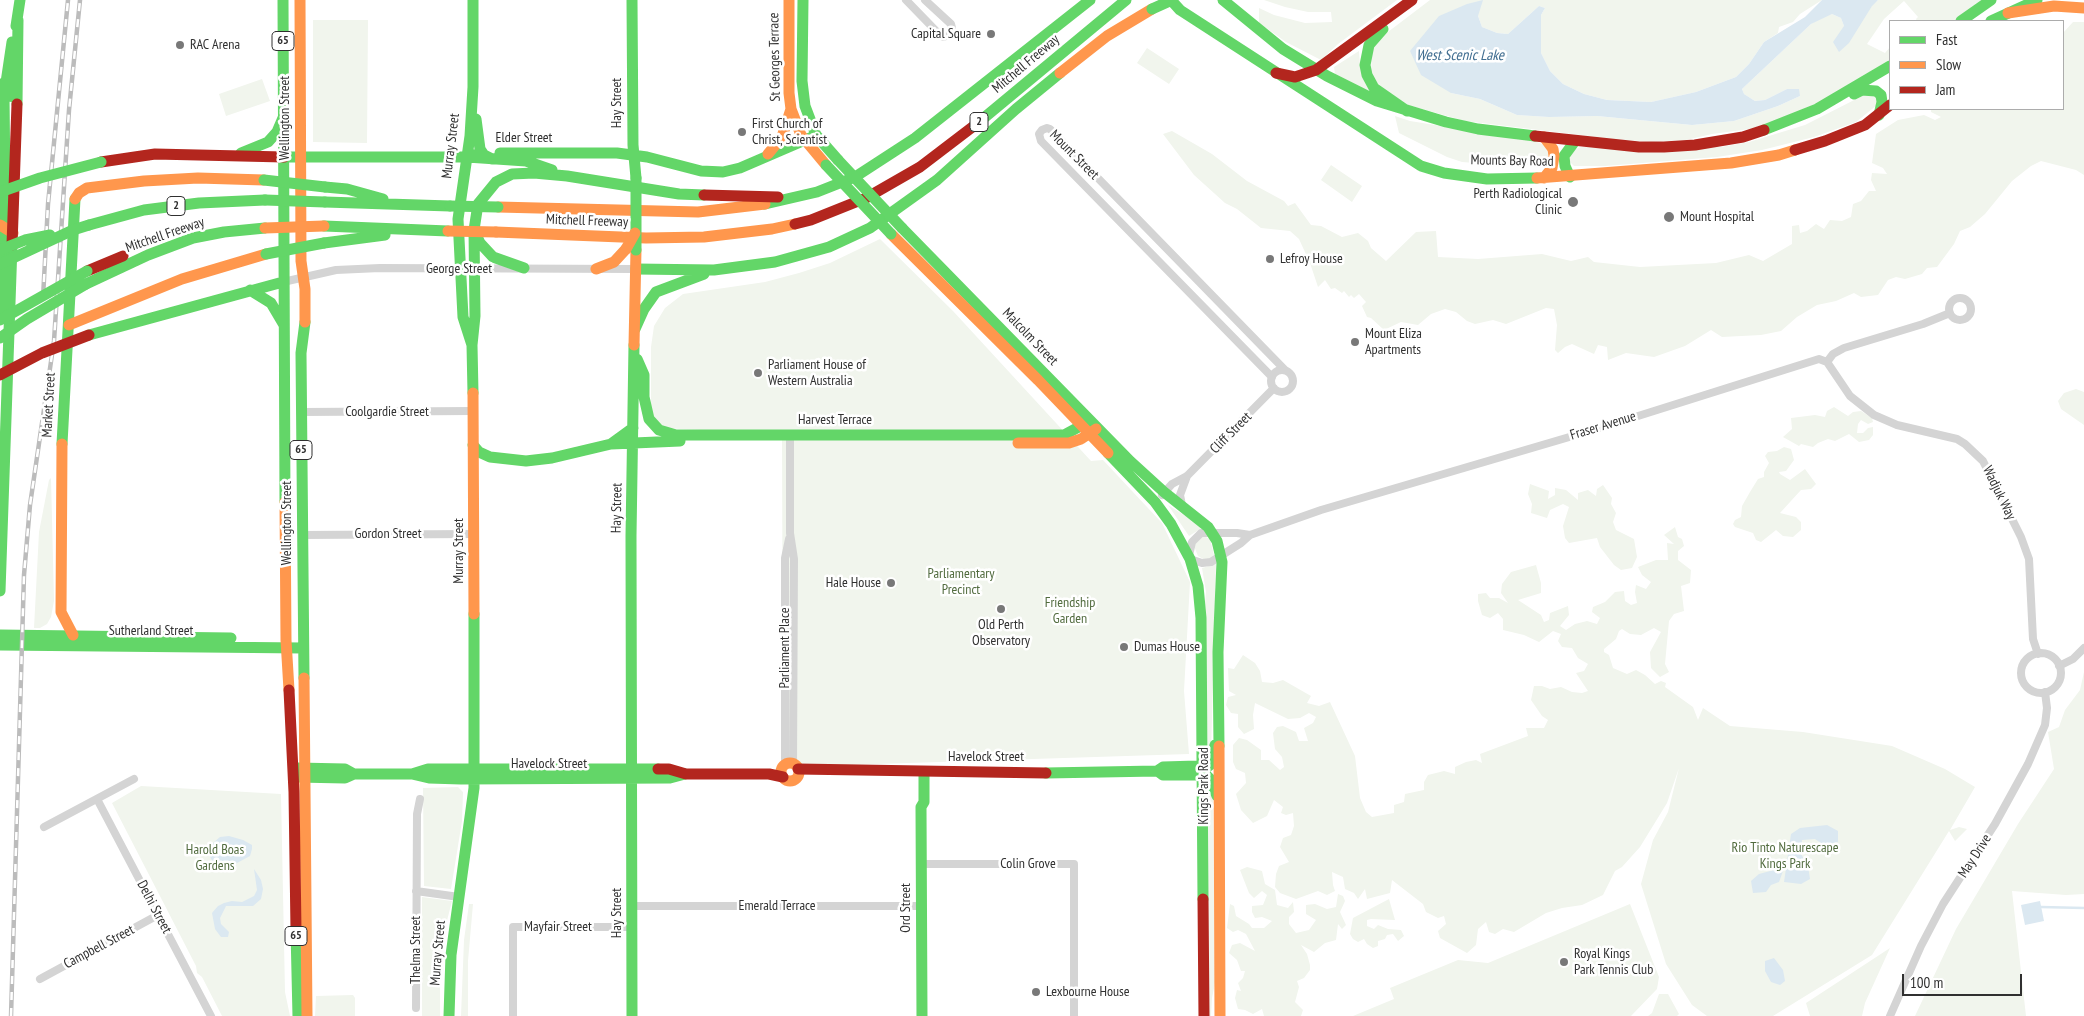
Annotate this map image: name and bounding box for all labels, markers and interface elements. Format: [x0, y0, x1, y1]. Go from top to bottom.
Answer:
street label: St Georges Terrace [766, 12, 784, 102]
legend [1889, 20, 2064, 110]
place label: Capital Square [911, 26, 981, 42]
marker: Capital Square [985, 28, 997, 40]
text: Fast [1936, 30, 1957, 49]
road number: 65 [272, 31, 294, 50]
street label: Mitchell Freeway [989, 31, 1063, 97]
place label: RAC Arena [190, 37, 240, 53]
marker: RAC Arena [174, 39, 186, 51]
water label: West Scenic Lake [1416, 47, 1504, 65]
text: Slow [1936, 55, 1961, 74]
street label: Wellington Street [277, 76, 293, 160]
street label: Hay Street [609, 78, 625, 128]
text: Jam [1936, 80, 1955, 99]
street label: Murray Street [439, 112, 463, 180]
road number: 2 [970, 112, 988, 132]
place label: First Church of Christ, Scientist [752, 116, 827, 148]
marker: First Church of Christ, Scientist [736, 126, 748, 138]
street label: Mount Street [1046, 127, 1102, 183]
street label: Elder Street [496, 130, 552, 146]
street label: Mounts Bay Road [1470, 152, 1554, 170]
place label: Perth Radiological Clinic [1473, 186, 1562, 218]
marker: Perth Radiological Clinic [1566, 195, 1580, 209]
road number: 2 [167, 197, 185, 216]
place label: Mount Hospital [1680, 209, 1754, 225]
marker: Mount Hospital [1662, 210, 1676, 224]
street label: Mitchell Freeway [546, 211, 628, 231]
street label: Mitchell Freeway [123, 214, 207, 256]
place label: Lefroy House [1280, 251, 1343, 267]
marker: Lefroy House [1264, 253, 1276, 265]
street label: George Street [426, 261, 492, 277]
street label: Malcolm Street [999, 305, 1061, 369]
place label: Mount Eliza Apartments [1365, 326, 1422, 358]
marker: Mount Eliza Apartments [1349, 336, 1361, 348]
place label: Parliament House of Western Australia [768, 357, 866, 390]
marker: Parliament House of Western Australia [752, 367, 764, 379]
street label: Market Street [39, 372, 59, 438]
street label: Coolgardie Street [345, 404, 429, 420]
street label: Fraser Avenue [1568, 408, 1638, 444]
street label: Cliff Street [1207, 409, 1255, 457]
street label: Harvest Terrace [798, 412, 872, 428]
road number: 65 [290, 440, 312, 460]
street label: Wadjuk Way [1979, 463, 2019, 523]
street label: Wellington Street [279, 481, 295, 565]
street label: Hay Street [608, 483, 626, 533]
street label: Murray Street [451, 518, 467, 584]
street label: Gordon Street [355, 526, 421, 542]
park label: Parliamentary Precinct [928, 566, 994, 598]
place label: Hale House [826, 575, 881, 591]
marker: Hale House [885, 577, 897, 589]
park label: Friendship Garden [1045, 595, 1095, 628]
marker: Old Perth Observatory [995, 603, 1007, 615]
street label: Parliament Place [777, 608, 793, 688]
place label: Old Perth Observatory [972, 617, 1030, 650]
street label: Sutherland Street [109, 623, 193, 639]
place label: Dumas House [1134, 639, 1200, 655]
marker: Dumas House [1118, 641, 1130, 653]
street label: Kings Park Road [1196, 747, 1212, 825]
street label: Havelock Street [948, 749, 1024, 765]
street label: Havelock Street [511, 756, 587, 772]
street label: May Drive [1955, 831, 1995, 881]
park label: Rio Tinto Naturescape Kings Park [1732, 840, 1838, 872]
park label: Harold Boas Gardens [186, 842, 244, 874]
street label: Colin Grove [1000, 856, 1056, 872]
street label: Delhi Street [133, 878, 175, 936]
street label: Ord Street [898, 883, 914, 933]
street label: Hay Street [609, 888, 625, 938]
street label: Emerald Terrace [738, 898, 816, 914]
street label: Thelma Street [408, 916, 424, 984]
street label: Mayfair Street [524, 919, 592, 935]
street label: Murray Street [427, 920, 449, 986]
street label: Campbell Street [61, 921, 137, 973]
road number: 65 [285, 926, 307, 946]
place label: Royal Kings Park Tennis Club [1574, 946, 1653, 979]
marker: Royal Kings Park Tennis Club [1558, 956, 1570, 968]
scale bar [1904, 964, 2024, 996]
text: 100 m [1910, 973, 1943, 992]
place label: Lexbourne House [1046, 984, 1130, 1000]
marker: Lexbourne House [1030, 986, 1042, 998]

